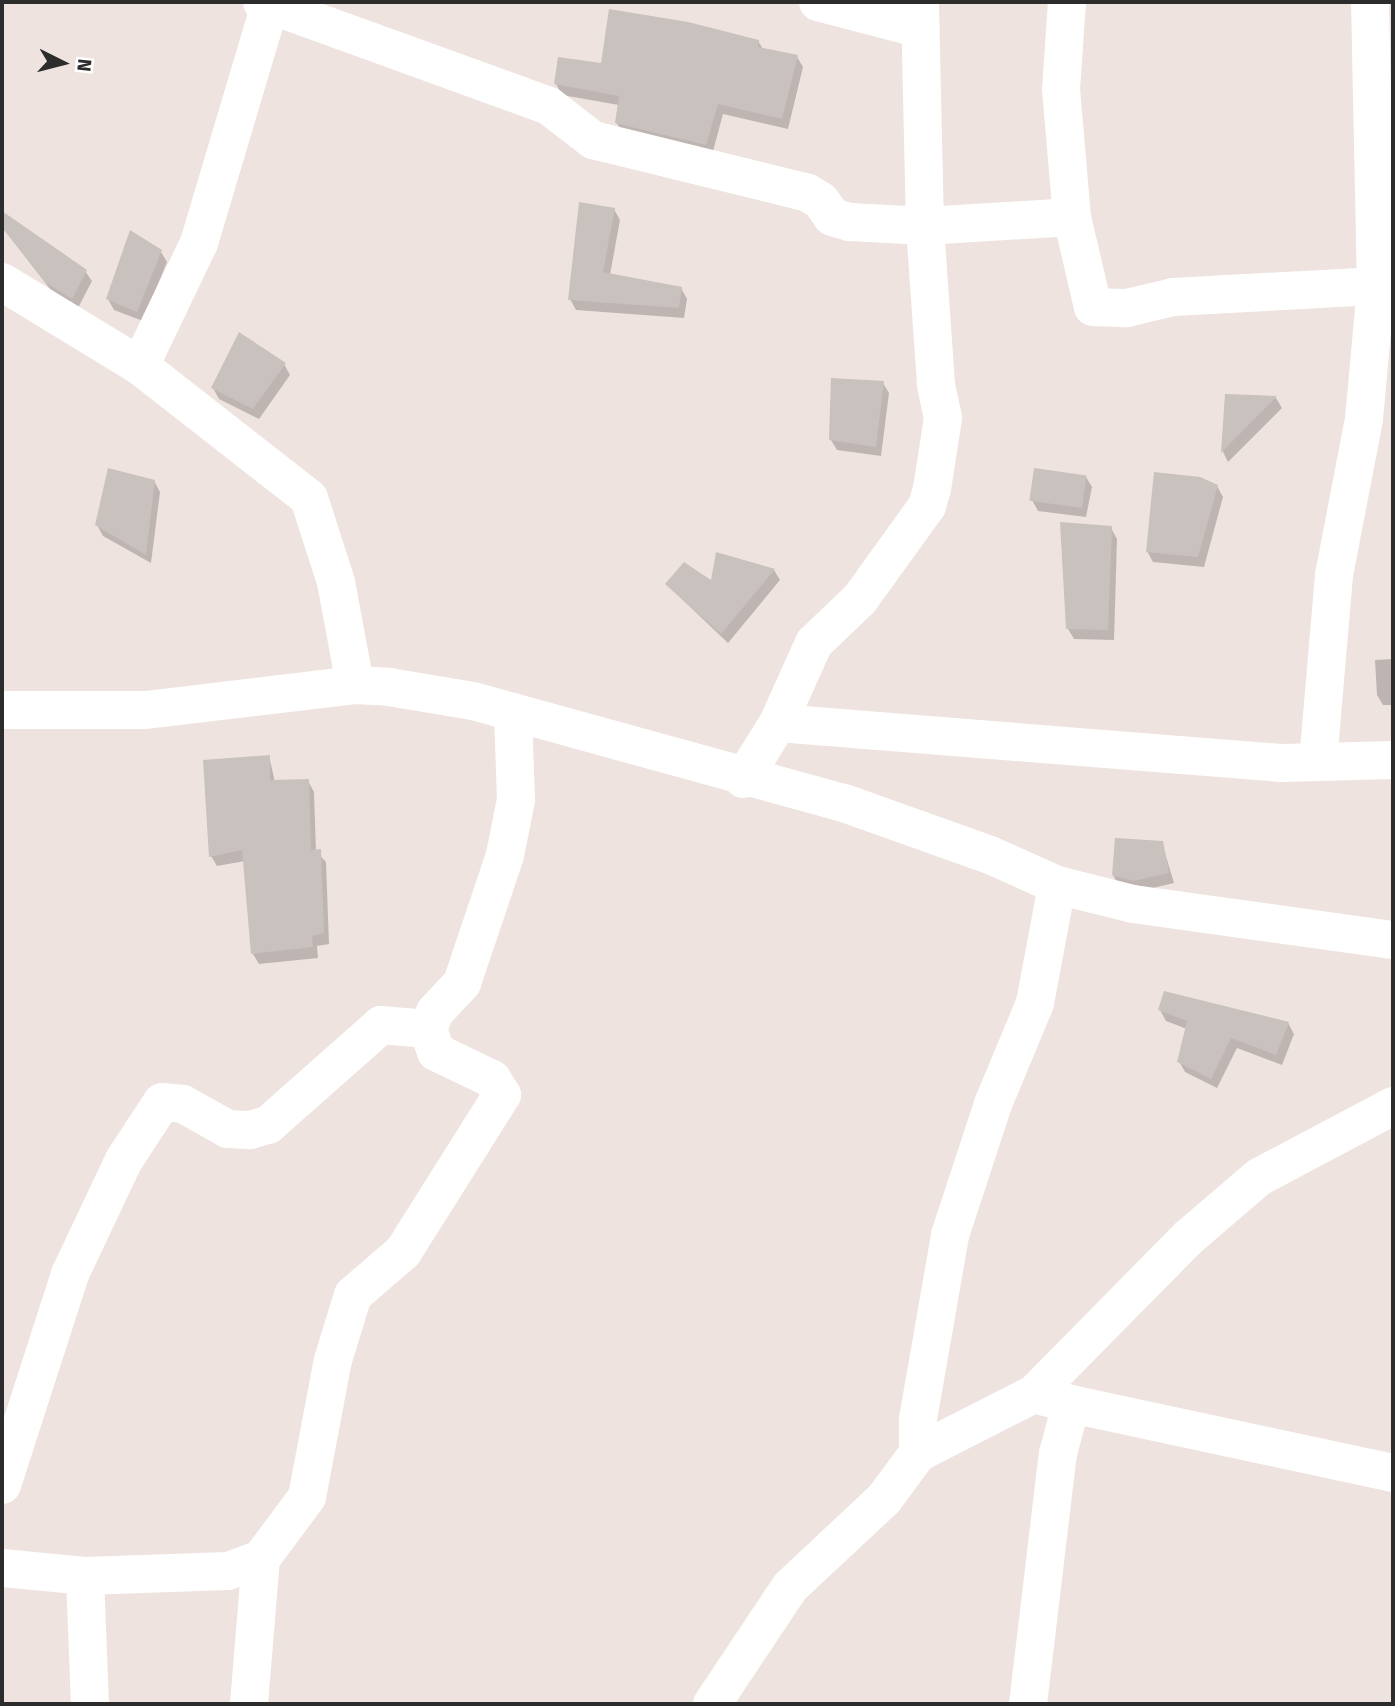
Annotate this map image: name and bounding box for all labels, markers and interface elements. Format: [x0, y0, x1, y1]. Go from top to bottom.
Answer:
north arrow [28, 28, 98, 98]
text: N [72, 58, 96, 73]

